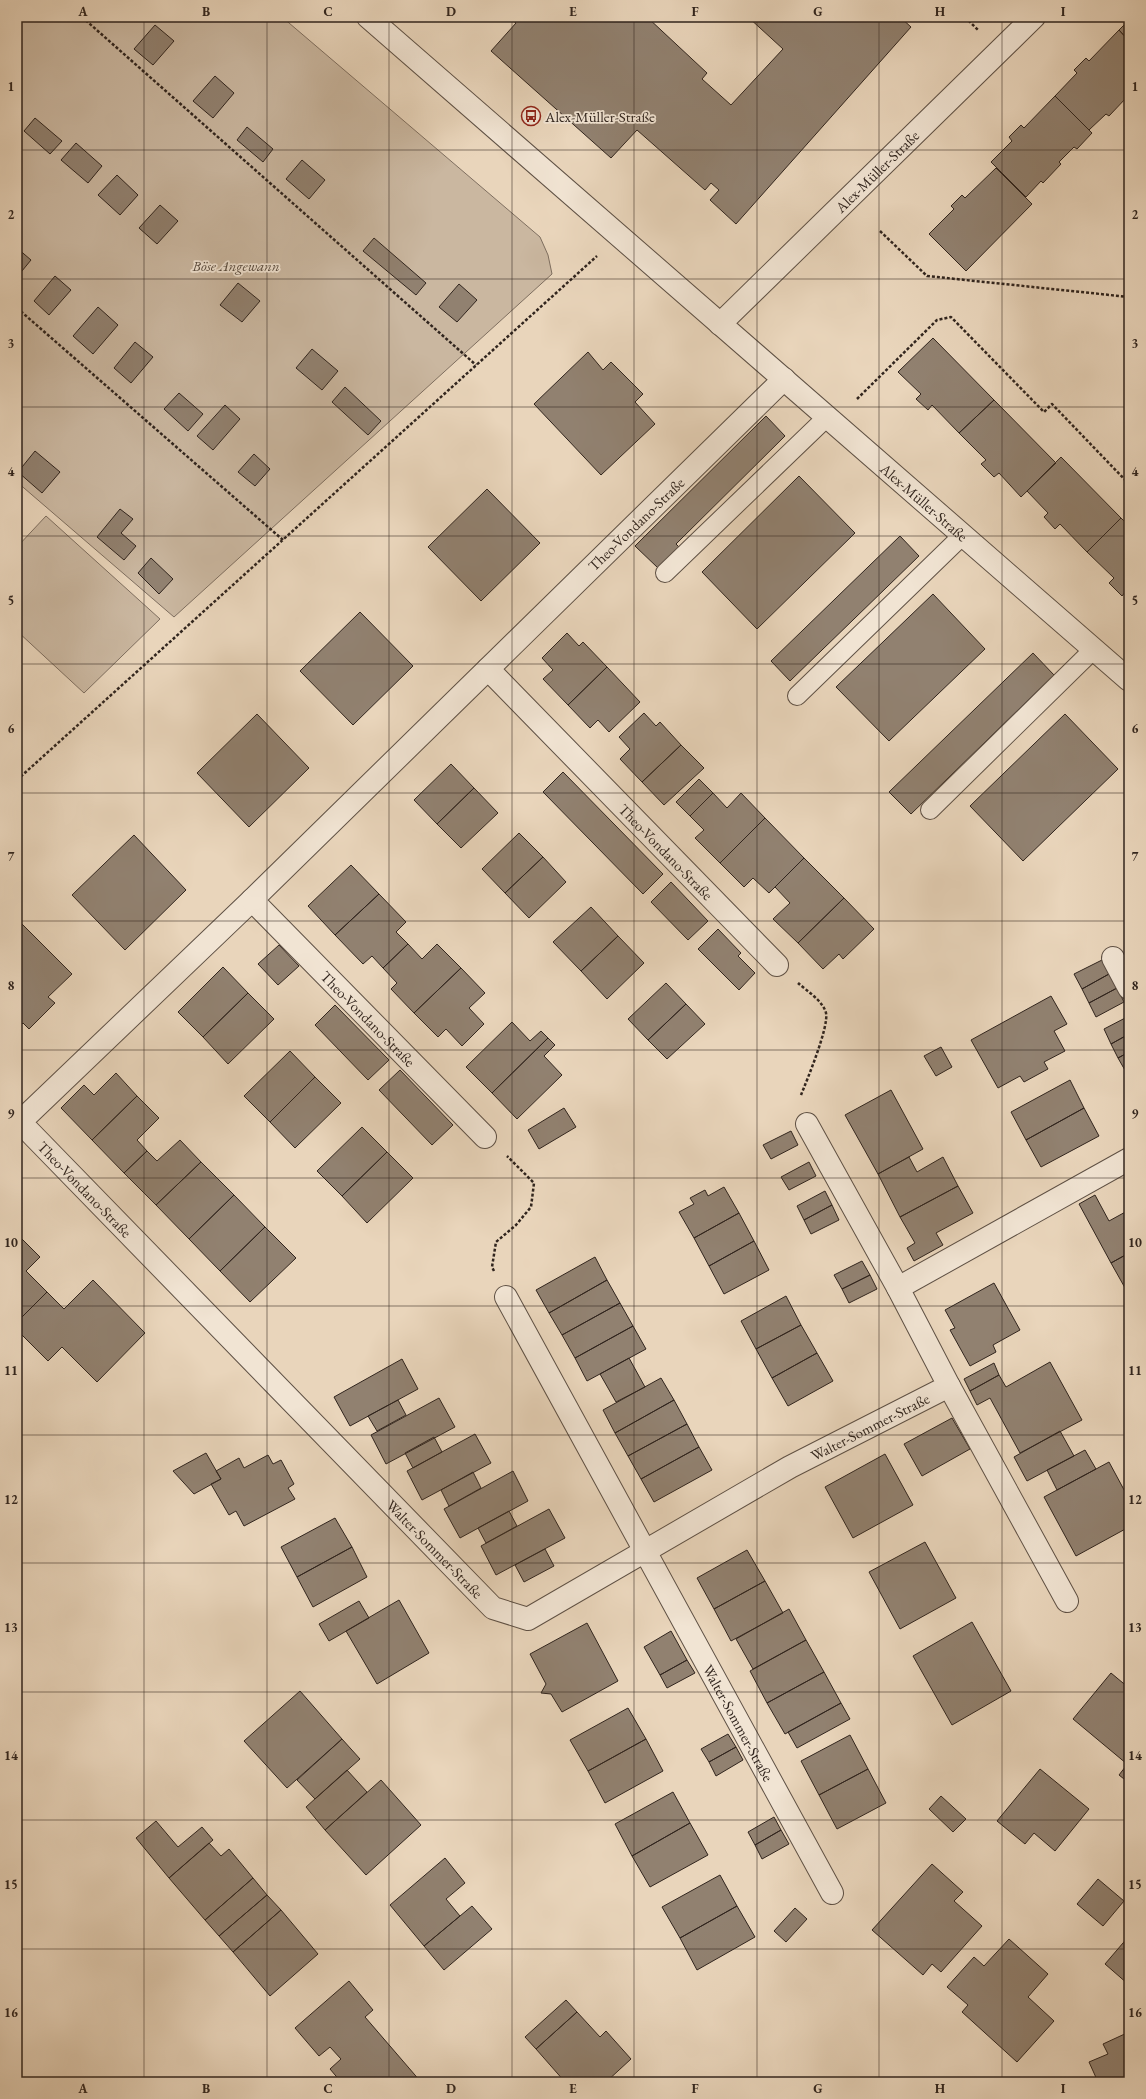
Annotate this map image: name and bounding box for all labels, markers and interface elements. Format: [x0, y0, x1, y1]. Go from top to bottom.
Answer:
text: A [77, 3, 88, 20]
text: B [202, 3, 210, 20]
text: C [323, 3, 333, 20]
text: D [446, 3, 456, 20]
text: E [569, 3, 577, 20]
text: F [691, 3, 699, 20]
text: G [813, 3, 823, 20]
text: H [935, 3, 946, 20]
text: I [1061, 3, 1066, 20]
text: 1 [8, 78, 15, 95]
text: 1 [1132, 78, 1139, 95]
bus stop icon: Alex-Müller-Straße [520, 105, 542, 127]
place label: Alex-Müller-Straße [544, 107, 655, 126]
street label: Alex-Müller-Straße [830, 126, 923, 217]
text: 2 [8, 206, 15, 223]
text: 2 [1132, 206, 1139, 223]
park label: Böse Angewann [191, 256, 280, 275]
text: 3 [8, 335, 15, 352]
text: 3 [1132, 335, 1139, 352]
street label: Alex-Müller-Straße [876, 458, 972, 545]
text: 4 [8, 463, 15, 480]
text: 4 [1132, 463, 1139, 480]
street label: Theo-Vondano-Straße [584, 473, 688, 575]
text: 5 [8, 592, 14, 609]
text: 5 [1132, 592, 1138, 609]
text: 6 [8, 720, 15, 737]
text: 6 [1132, 720, 1139, 737]
street label: Theo-Vondano-Straße [615, 799, 717, 904]
text: 7 [8, 848, 15, 865]
text: 7 [1132, 848, 1139, 865]
street label: Theo-Vondano-Straße [317, 966, 420, 1070]
text: 8 [8, 977, 15, 994]
text: 8 [1132, 977, 1139, 994]
text: 9 [8, 1105, 15, 1122]
text: 9 [1132, 1105, 1139, 1122]
street label: Theo-Vondano-Straße [34, 1137, 136, 1241]
text: 10 [4, 1234, 18, 1251]
text: 10 [1128, 1234, 1142, 1251]
text: 11 [4, 1362, 18, 1379]
text: 11 [1128, 1362, 1142, 1379]
street label: Walter-Sommer-Straße [807, 1388, 932, 1464]
text: 12 [4, 1491, 18, 1508]
text: 12 [1128, 1491, 1142, 1508]
street label: Walter-Sommer-Straße [383, 1495, 488, 1602]
text: 13 [4, 1619, 18, 1636]
text: 13 [1128, 1619, 1142, 1636]
street label: Walter-Sommer-Straße [699, 1661, 778, 1784]
text: 14 [4, 1747, 18, 1764]
text: 14 [1128, 1747, 1142, 1764]
text: 15 [4, 1876, 18, 1893]
text: 15 [1128, 1876, 1142, 1893]
text: 16 [4, 2004, 18, 2021]
text: 16 [1128, 2004, 1142, 2021]
text: A [77, 2080, 88, 2097]
text: B [202, 2080, 210, 2097]
text: C [323, 2080, 333, 2097]
text: D [446, 2080, 456, 2097]
text: E [569, 2080, 577, 2097]
text: F [691, 2080, 699, 2097]
text: G [813, 2080, 823, 2097]
text: H [935, 2080, 946, 2097]
text: I [1061, 2080, 1066, 2097]

